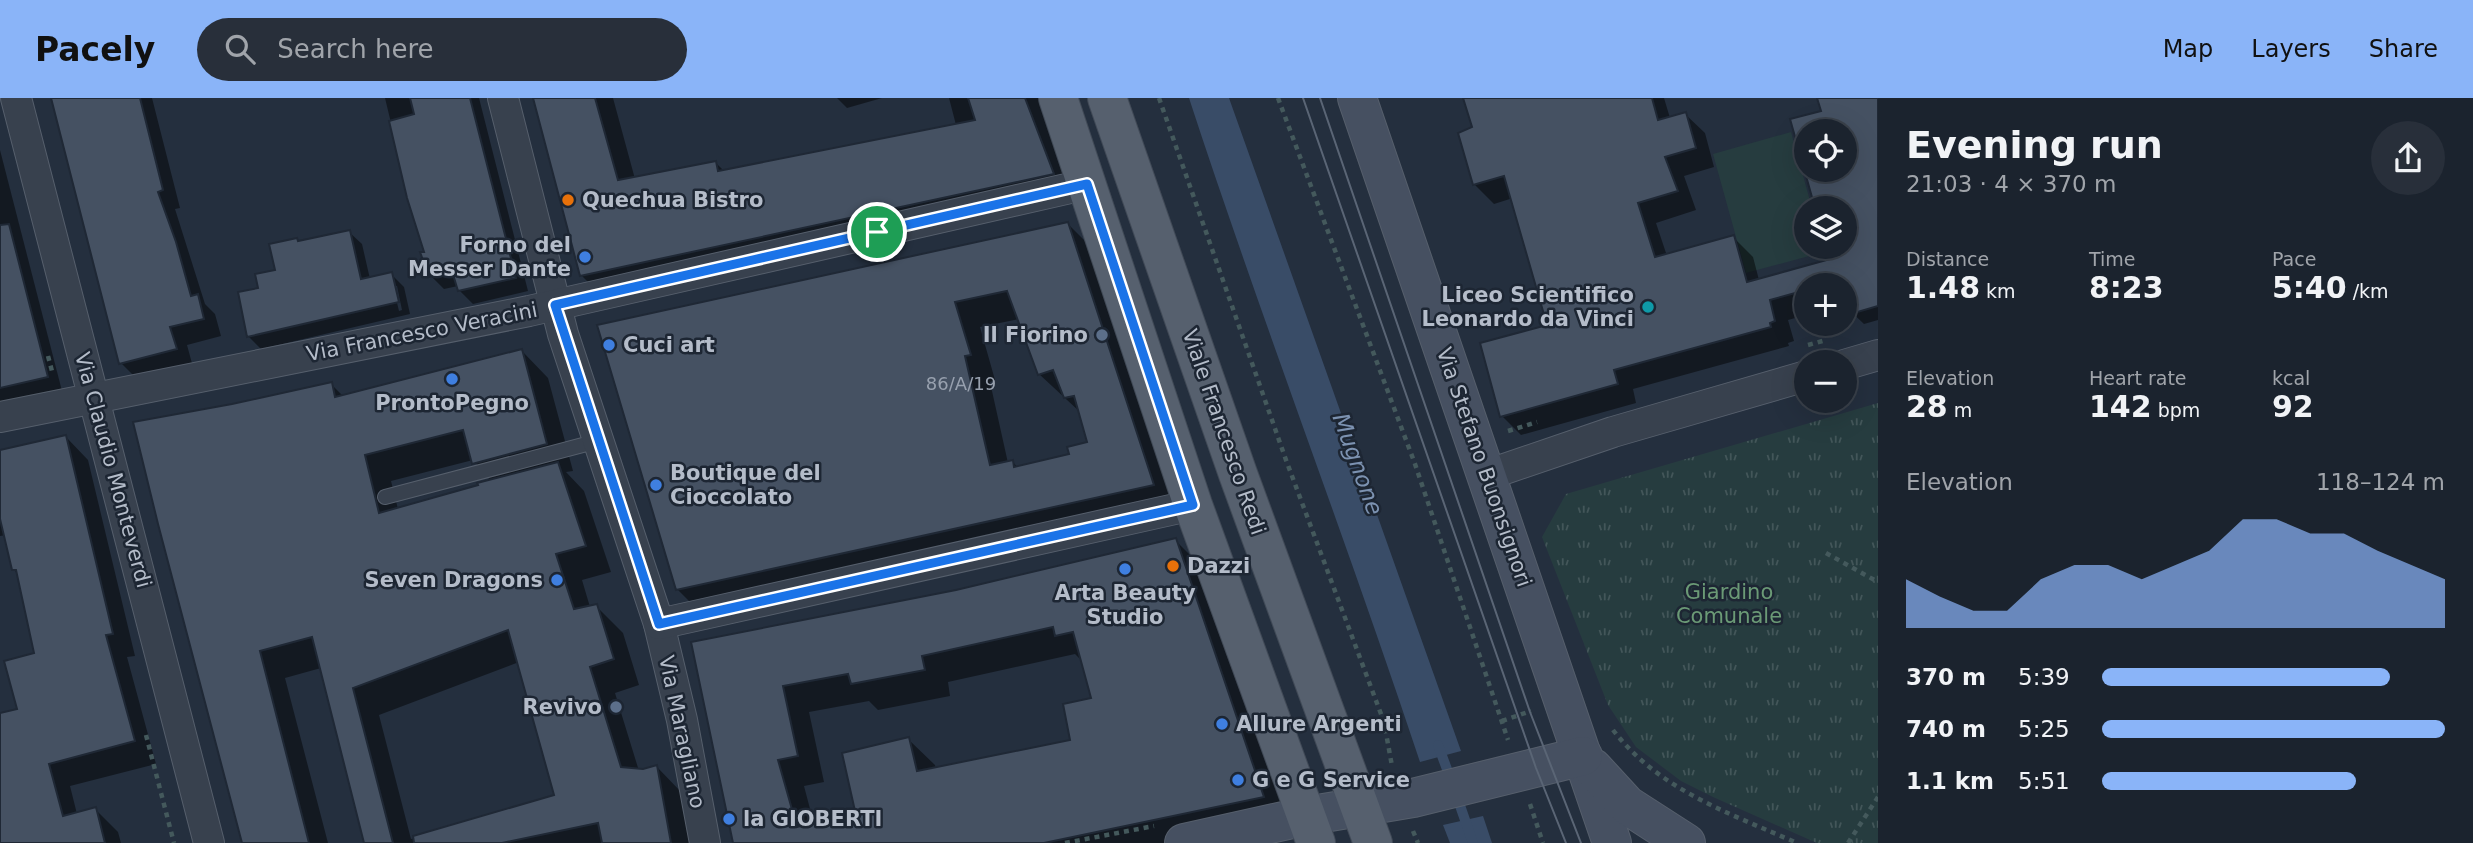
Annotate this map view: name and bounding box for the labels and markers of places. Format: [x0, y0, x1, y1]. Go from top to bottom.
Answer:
place label: Quechua Bistro [582, 188, 763, 212]
marker: Quechua Bistro [560, 192, 576, 208]
pin [847, 202, 907, 262]
place label: Forno del Messer Dante [408, 233, 571, 281]
marker: Forno del Messer Dante [577, 249, 593, 265]
place label: Liceo Scientifico Leonardo da Vinci [1422, 283, 1634, 331]
marker: Liceo Scientifico Leonardo da Vinci [1640, 299, 1656, 315]
place label: Il Fiorino [983, 323, 1088, 347]
marker: Il Fiorino [1094, 327, 1110, 343]
place label: Cuci art [623, 333, 715, 357]
marker: Cuci art [601, 337, 617, 353]
marker: ProntoPegno [444, 371, 460, 387]
place label: ProntoPegno [375, 391, 529, 415]
place label: Boutique del Cioccolato [670, 461, 821, 509]
marker: Boutique del Cioccolato [648, 477, 664, 493]
place label: Dazzi [1187, 554, 1250, 578]
marker: Dazzi [1165, 558, 1181, 574]
marker: Arta Beauty Studio [1117, 561, 1133, 577]
place label: Seven Dragons [365, 568, 543, 592]
marker: Seven Dragons [549, 572, 565, 588]
place label: Arta Beauty Studio [1054, 581, 1196, 629]
place label: Revivo [523, 695, 602, 719]
marker: Revivo [608, 699, 624, 715]
place label: Allure Argenti [1236, 712, 1402, 736]
marker: Allure Argenti [1214, 716, 1230, 732]
place label: G e G Service [1252, 768, 1410, 792]
marker: G e G Service [1230, 772, 1246, 788]
place label: la GIOBERTI [743, 807, 882, 831]
marker: la GIOBERTI [721, 811, 737, 827]

